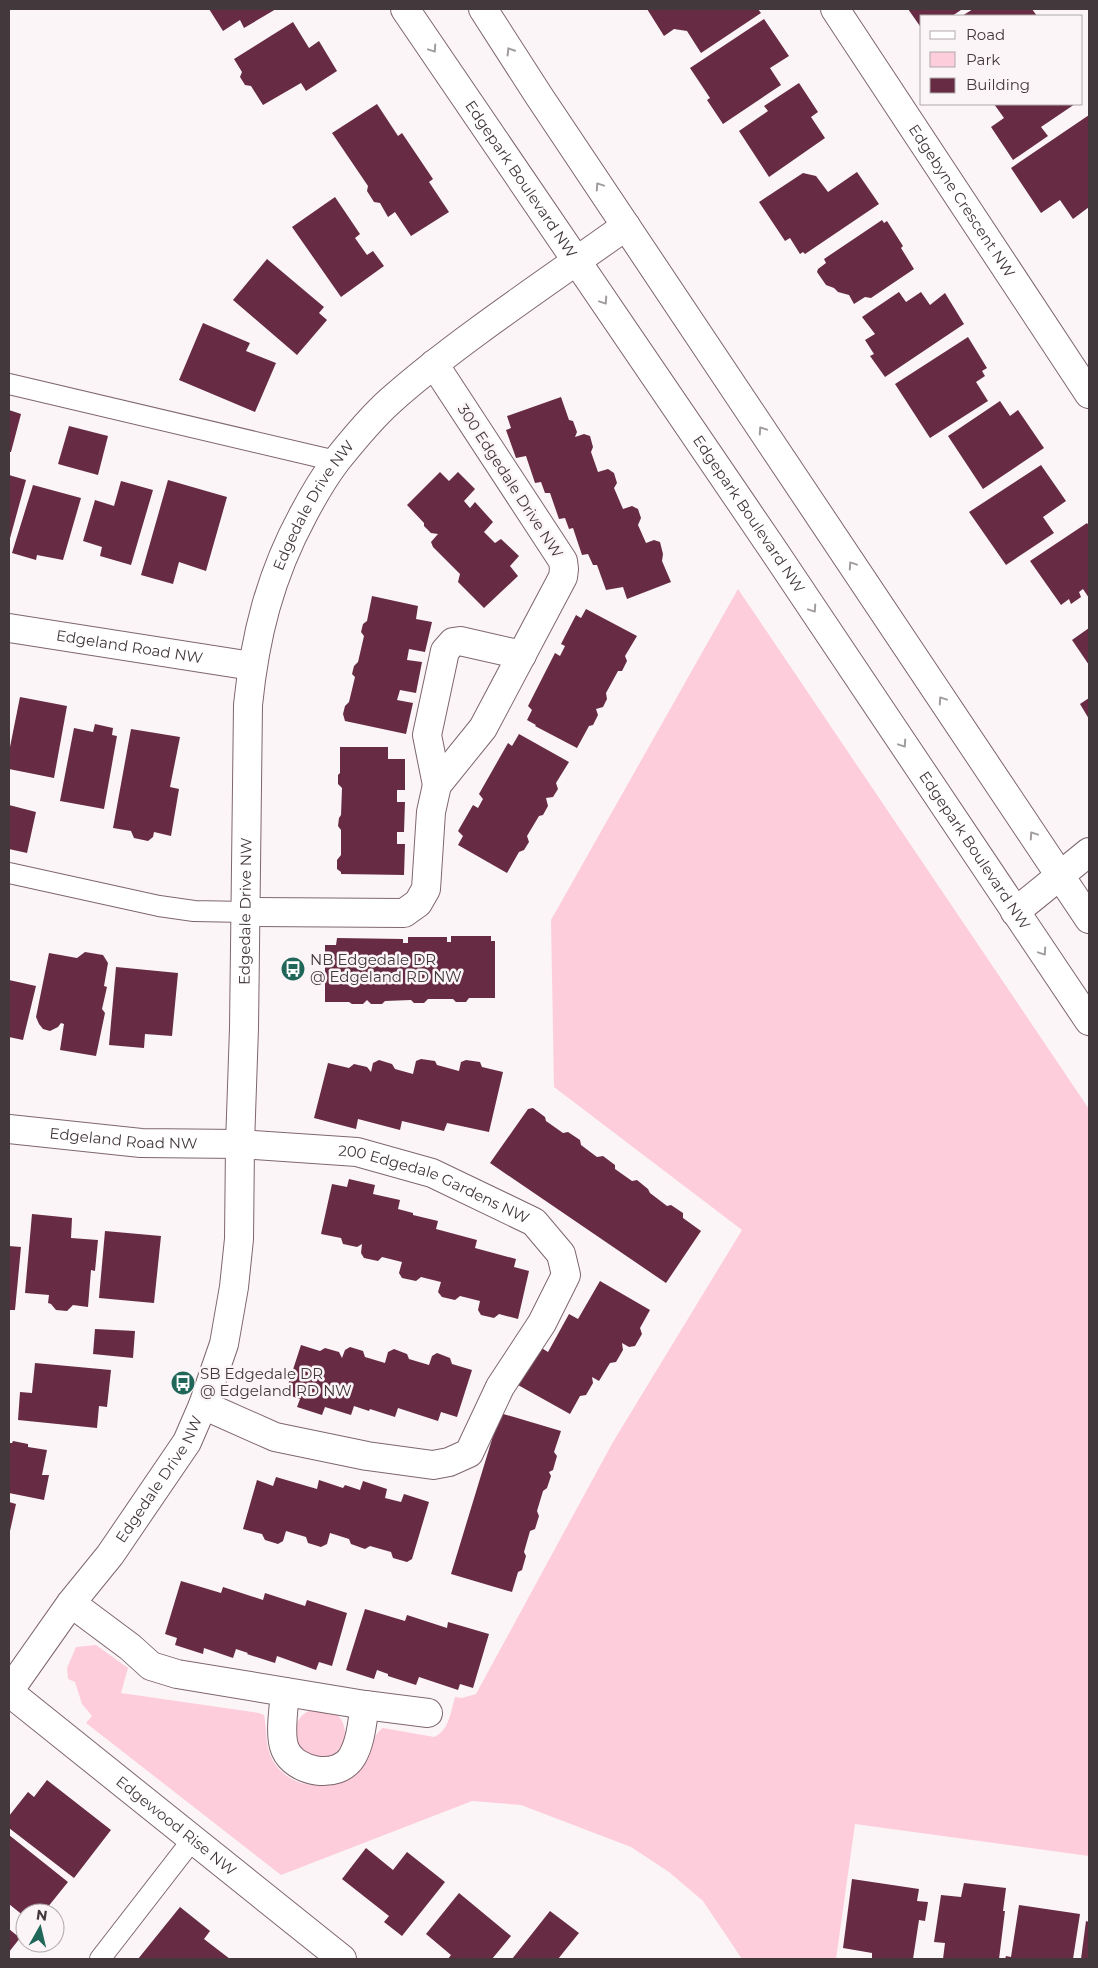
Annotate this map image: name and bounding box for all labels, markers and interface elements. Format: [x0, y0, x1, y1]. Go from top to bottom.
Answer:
legend [920, 15, 1083, 105]
text: Road [966, 25, 1005, 44]
one-way arrow [427, 43, 436, 53]
one-way arrow [506, 47, 516, 56]
text: Park [966, 50, 1000, 69]
text: Building [966, 75, 1030, 94]
street label: Edgepark Boulevard NW [461, 97, 582, 262]
street label: Edgebyne Crescent NW [905, 120, 1020, 281]
one-way arrow [596, 182, 605, 192]
one-way arrow [598, 295, 607, 305]
street label: 300 Edgedale Drive NW [454, 400, 567, 561]
one-way arrow [758, 426, 768, 435]
street label: Edgepark Boulevard NW [689, 431, 809, 597]
street label: Edgedale Drive NW [269, 436, 358, 573]
one-way arrow [849, 561, 858, 571]
one-way arrow [807, 604, 816, 613]
street label: Edgeland Road NW [55, 626, 205, 667]
one-way arrow [939, 696, 948, 706]
one-way arrow [897, 739, 906, 748]
street label: Edgepark Boulevard NW [915, 767, 1035, 933]
one-way arrow [1030, 831, 1039, 841]
street label: Edgedale Drive NW [235, 837, 255, 985]
one-way arrow [1037, 946, 1046, 956]
place label: NB Edgedale DR @ Edgeland RD NW [310, 950, 462, 986]
bus stop icon: NB Edgedale DR @ Edgeland RD NW [280, 956, 306, 982]
street label: Edgeland Road NW [49, 1123, 198, 1153]
street label: 200 Edgedale Gardens NW [338, 1141, 533, 1228]
place label: SB Edgedale DR @ Edgeland RD NW [200, 1364, 352, 1400]
bus stop icon: SB Edgedale DR @ Edgeland RD NW [170, 1370, 196, 1396]
street label: Edgedale Drive NW [111, 1413, 206, 1546]
street label: Edgewood Rise NW [112, 1771, 241, 1880]
north arrow [15, 1903, 65, 1953]
text: N [35, 1905, 49, 1925]

